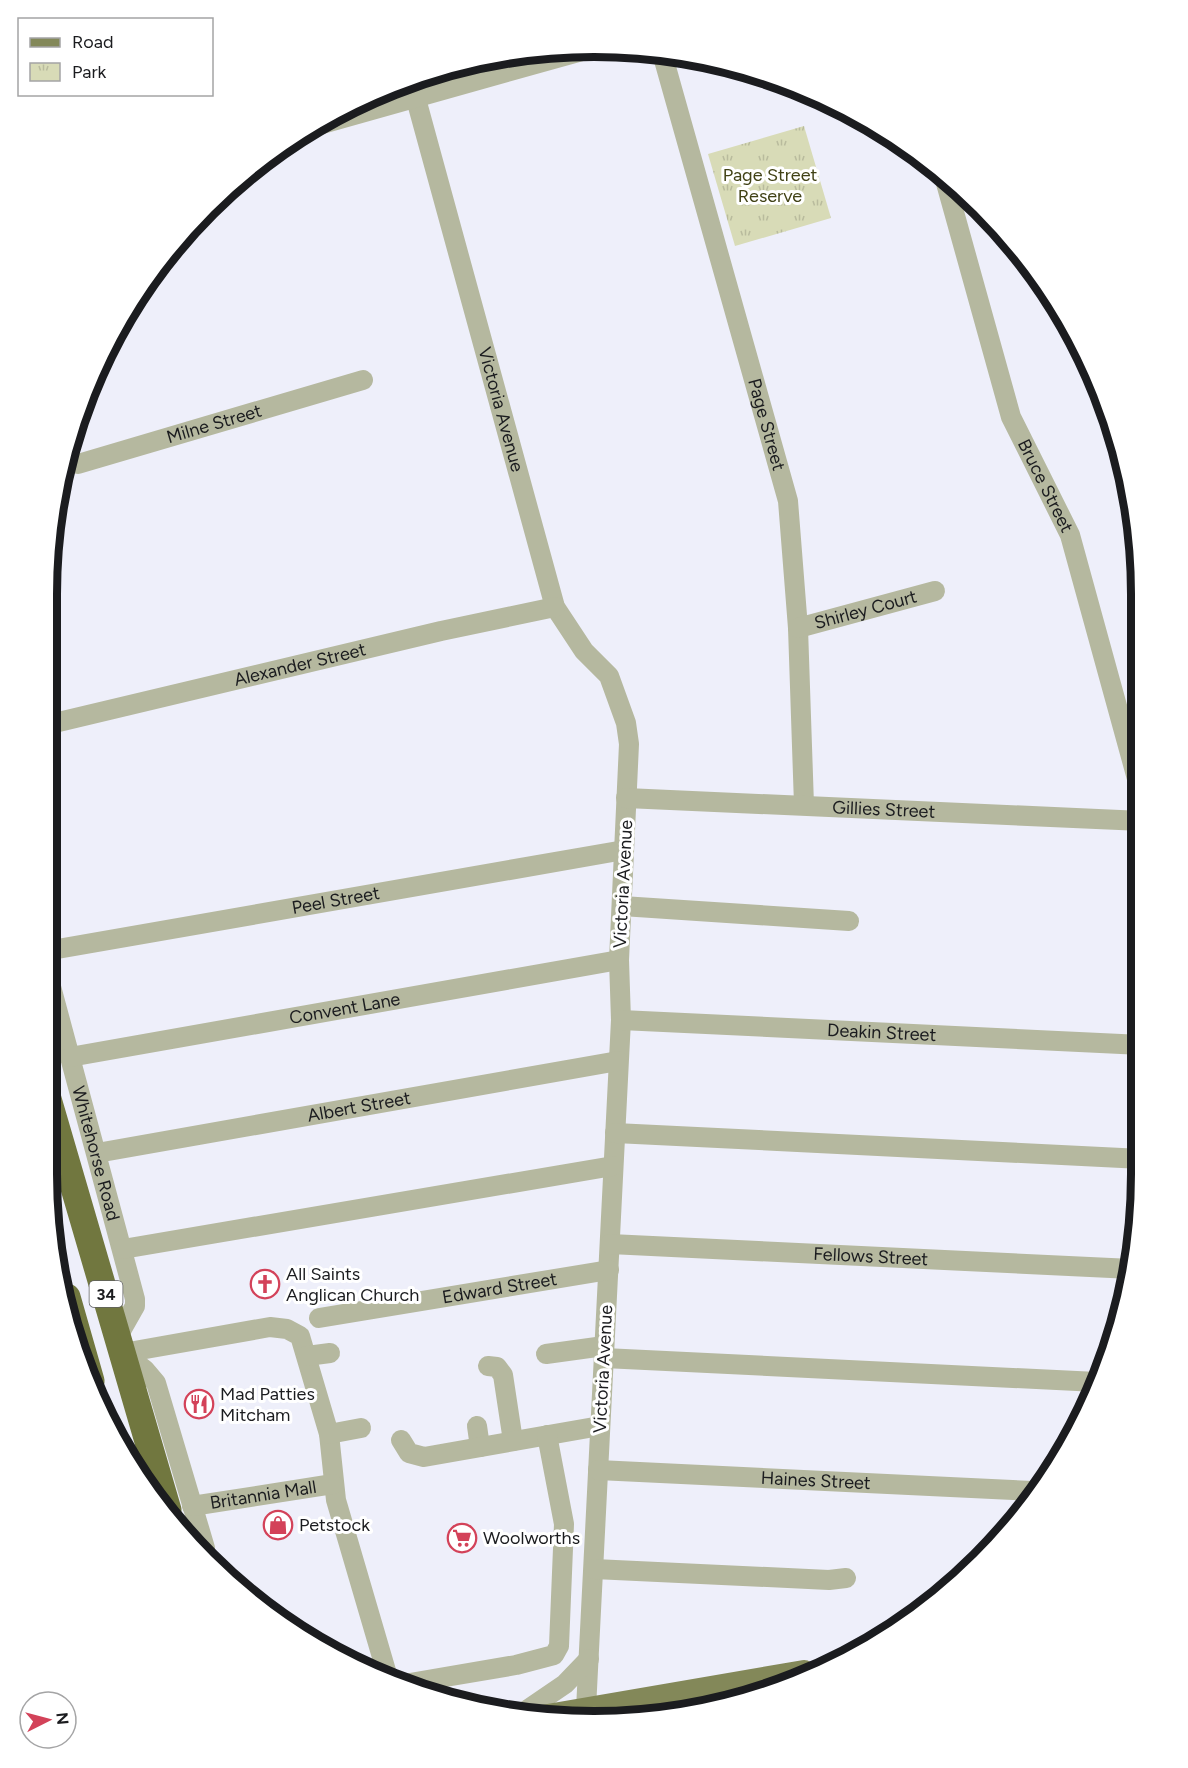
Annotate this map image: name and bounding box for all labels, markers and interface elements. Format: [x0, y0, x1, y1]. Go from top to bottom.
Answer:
legend [18, 18, 213, 96]
text: Road [72, 31, 113, 53]
text: Park [72, 61, 107, 83]
park label: Page Street Reserve [723, 164, 818, 207]
street label: Victoria Avenue [473, 345, 529, 475]
street label: Page Street [743, 376, 790, 473]
street label: Milne Street [164, 399, 264, 448]
street label: Bruce Street [1013, 435, 1078, 536]
street label: Shirley Court [812, 585, 919, 634]
street label: Alexander Street [232, 638, 368, 691]
street label: Gillies Street [832, 796, 936, 823]
street label: Victoria Avenue [609, 819, 637, 949]
street label: Peel Street [290, 882, 381, 919]
street label: Convent Lane [288, 988, 402, 1029]
street label: Deakin Street [827, 1019, 937, 1046]
street label: Whitehorse Road [67, 1084, 125, 1223]
street label: Albert Street [306, 1087, 412, 1127]
street label: Fellows Street [813, 1243, 929, 1270]
place label: All Saints Anglican Church [286, 1263, 419, 1306]
church icon: All Saints Anglican Church [249, 1268, 281, 1300]
street label: Edward Street [441, 1268, 559, 1308]
road number: 34 [90, 1281, 122, 1307]
street label: Victoria Avenue [589, 1304, 617, 1434]
place label: Mad Patties Mitcham [220, 1383, 315, 1426]
restaurant icon: Mad Patties Mitcham [183, 1388, 215, 1420]
street label: Haines Street [760, 1467, 871, 1494]
street label: Britannia Mall [208, 1476, 318, 1514]
shop icon: Petstock [262, 1509, 294, 1541]
place label: Petstock [299, 1514, 370, 1536]
supermarket icon: Woolworths [446, 1522, 478, 1554]
place label: Woolworths [483, 1527, 580, 1549]
north arrow [18, 1690, 78, 1750]
text: N [52, 1711, 73, 1726]

